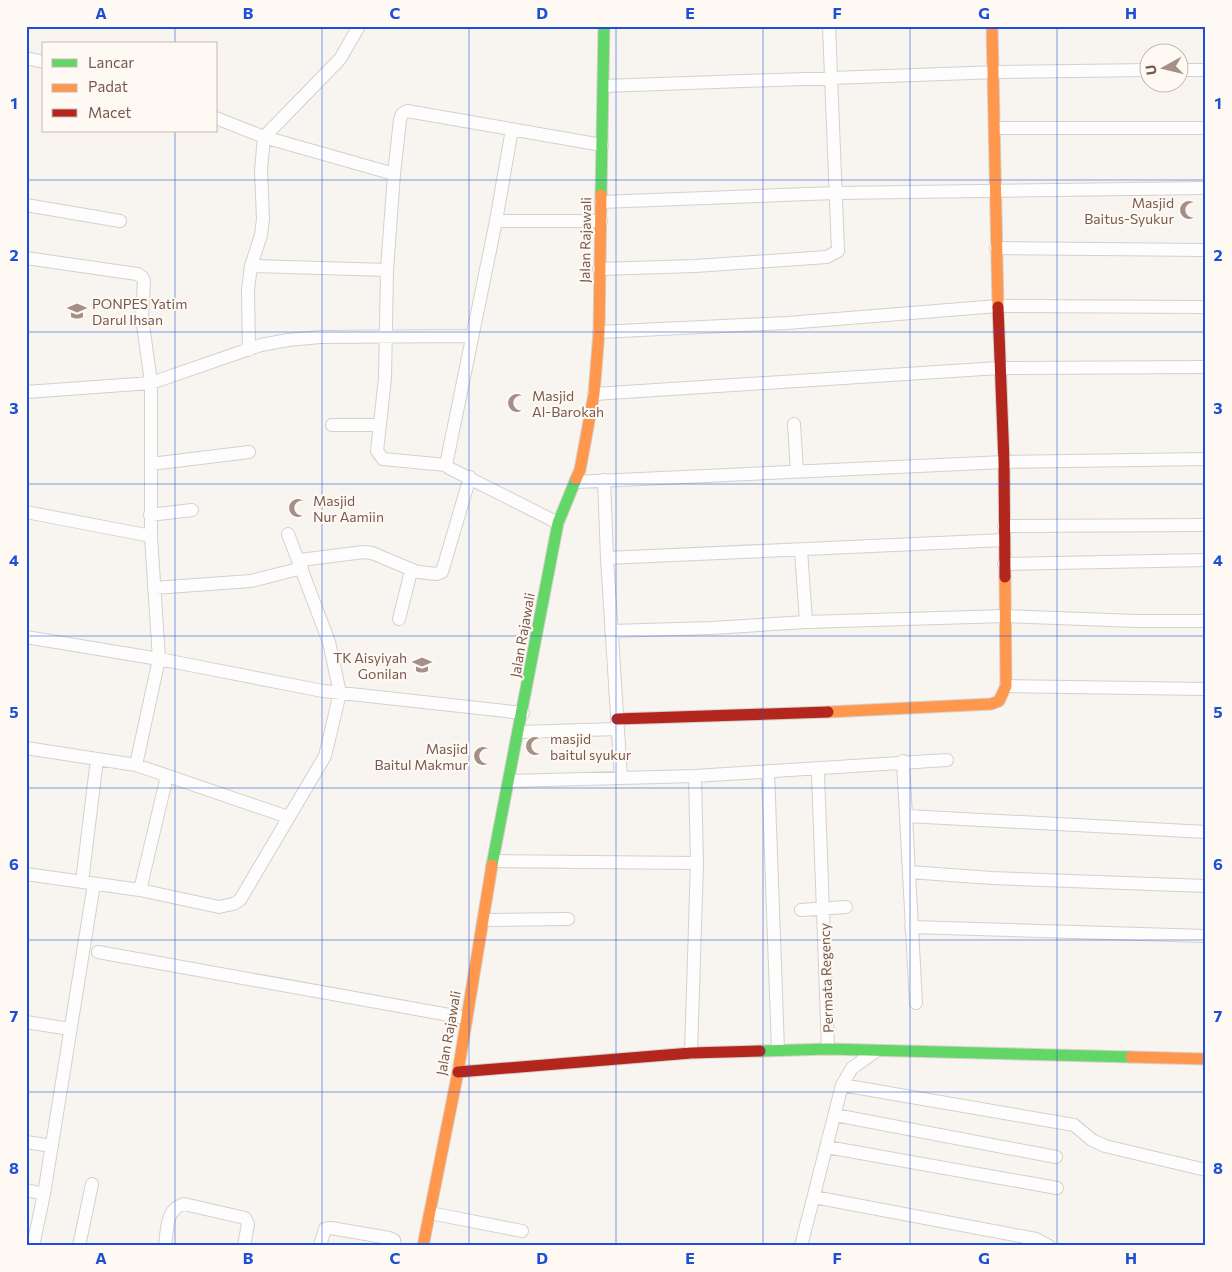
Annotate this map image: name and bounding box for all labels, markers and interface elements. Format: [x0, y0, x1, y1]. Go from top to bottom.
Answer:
text: A [95, 3, 107, 22]
text: B [243, 3, 254, 22]
text: C [390, 3, 401, 22]
text: D [536, 3, 548, 22]
text: E [685, 3, 695, 22]
text: F [832, 3, 842, 22]
text: G [978, 3, 990, 22]
text: H [1125, 3, 1137, 22]
legend [42, 42, 218, 132]
north arrow [1140, 42, 1190, 92]
text: Lancar [88, 53, 134, 71]
text: U [1142, 64, 1160, 76]
text: Padat [88, 77, 128, 95]
text: 1 [10, 93, 18, 112]
text: 1 [1214, 93, 1222, 112]
text: Macet [88, 103, 131, 121]
place label: Masjid Baitus-Syukur [1084, 194, 1174, 227]
street label: Jalan Rajawali [576, 197, 594, 283]
mosque icon: Masjid Baitus-Syukur [1178, 199, 1200, 221]
text: 2 [9, 245, 19, 264]
text: 2 [1213, 245, 1223, 264]
place label: PONPES Yatim Darul Ihsan [92, 295, 187, 328]
school or university icon: PONPES Yatim Darul Ihsan [66, 300, 88, 322]
place label: Masjid Al-Barokah [532, 387, 604, 420]
mosque icon: Masjid Al-Barokah [506, 392, 528, 414]
text: 3 [9, 398, 19, 417]
text: 3 [1213, 398, 1223, 417]
place label: Masjid Nur Aamiin [313, 492, 384, 525]
mosque icon: Masjid Nur Aamiin [287, 497, 309, 519]
text: 4 [9, 550, 19, 569]
text: 4 [1213, 550, 1223, 569]
street label: Jalan Rajawali [506, 591, 538, 679]
place label: TK Aisyiyah Gonilan [333, 649, 407, 682]
school or university icon: TK Aisyiyah Gonilan [411, 654, 433, 676]
text: 5 [9, 702, 19, 721]
text: 5 [1213, 702, 1223, 721]
place label: masjid baitul syukur [550, 730, 632, 763]
mosque icon: masjid baitul syukur [524, 735, 546, 757]
place label: Masjid Baitul Makmur [374, 740, 468, 773]
mosque icon: Masjid Baitul Makmur [472, 745, 494, 767]
text: 6 [9, 854, 19, 873]
text: 6 [1213, 854, 1223, 873]
street label: Permata Regency [816, 923, 836, 1033]
street label: Jalan Rajawali [432, 989, 464, 1077]
text: 7 [10, 1006, 19, 1025]
text: 7 [1214, 1006, 1223, 1025]
text: 8 [9, 1158, 19, 1177]
text: 8 [1213, 1158, 1223, 1177]
text: A [95, 1248, 107, 1267]
text: B [243, 1248, 254, 1267]
text: C [390, 1248, 401, 1267]
text: D [536, 1248, 548, 1267]
text: E [685, 1248, 695, 1267]
text: F [832, 1248, 842, 1267]
text: G [978, 1248, 990, 1267]
text: H [1125, 1248, 1137, 1267]

